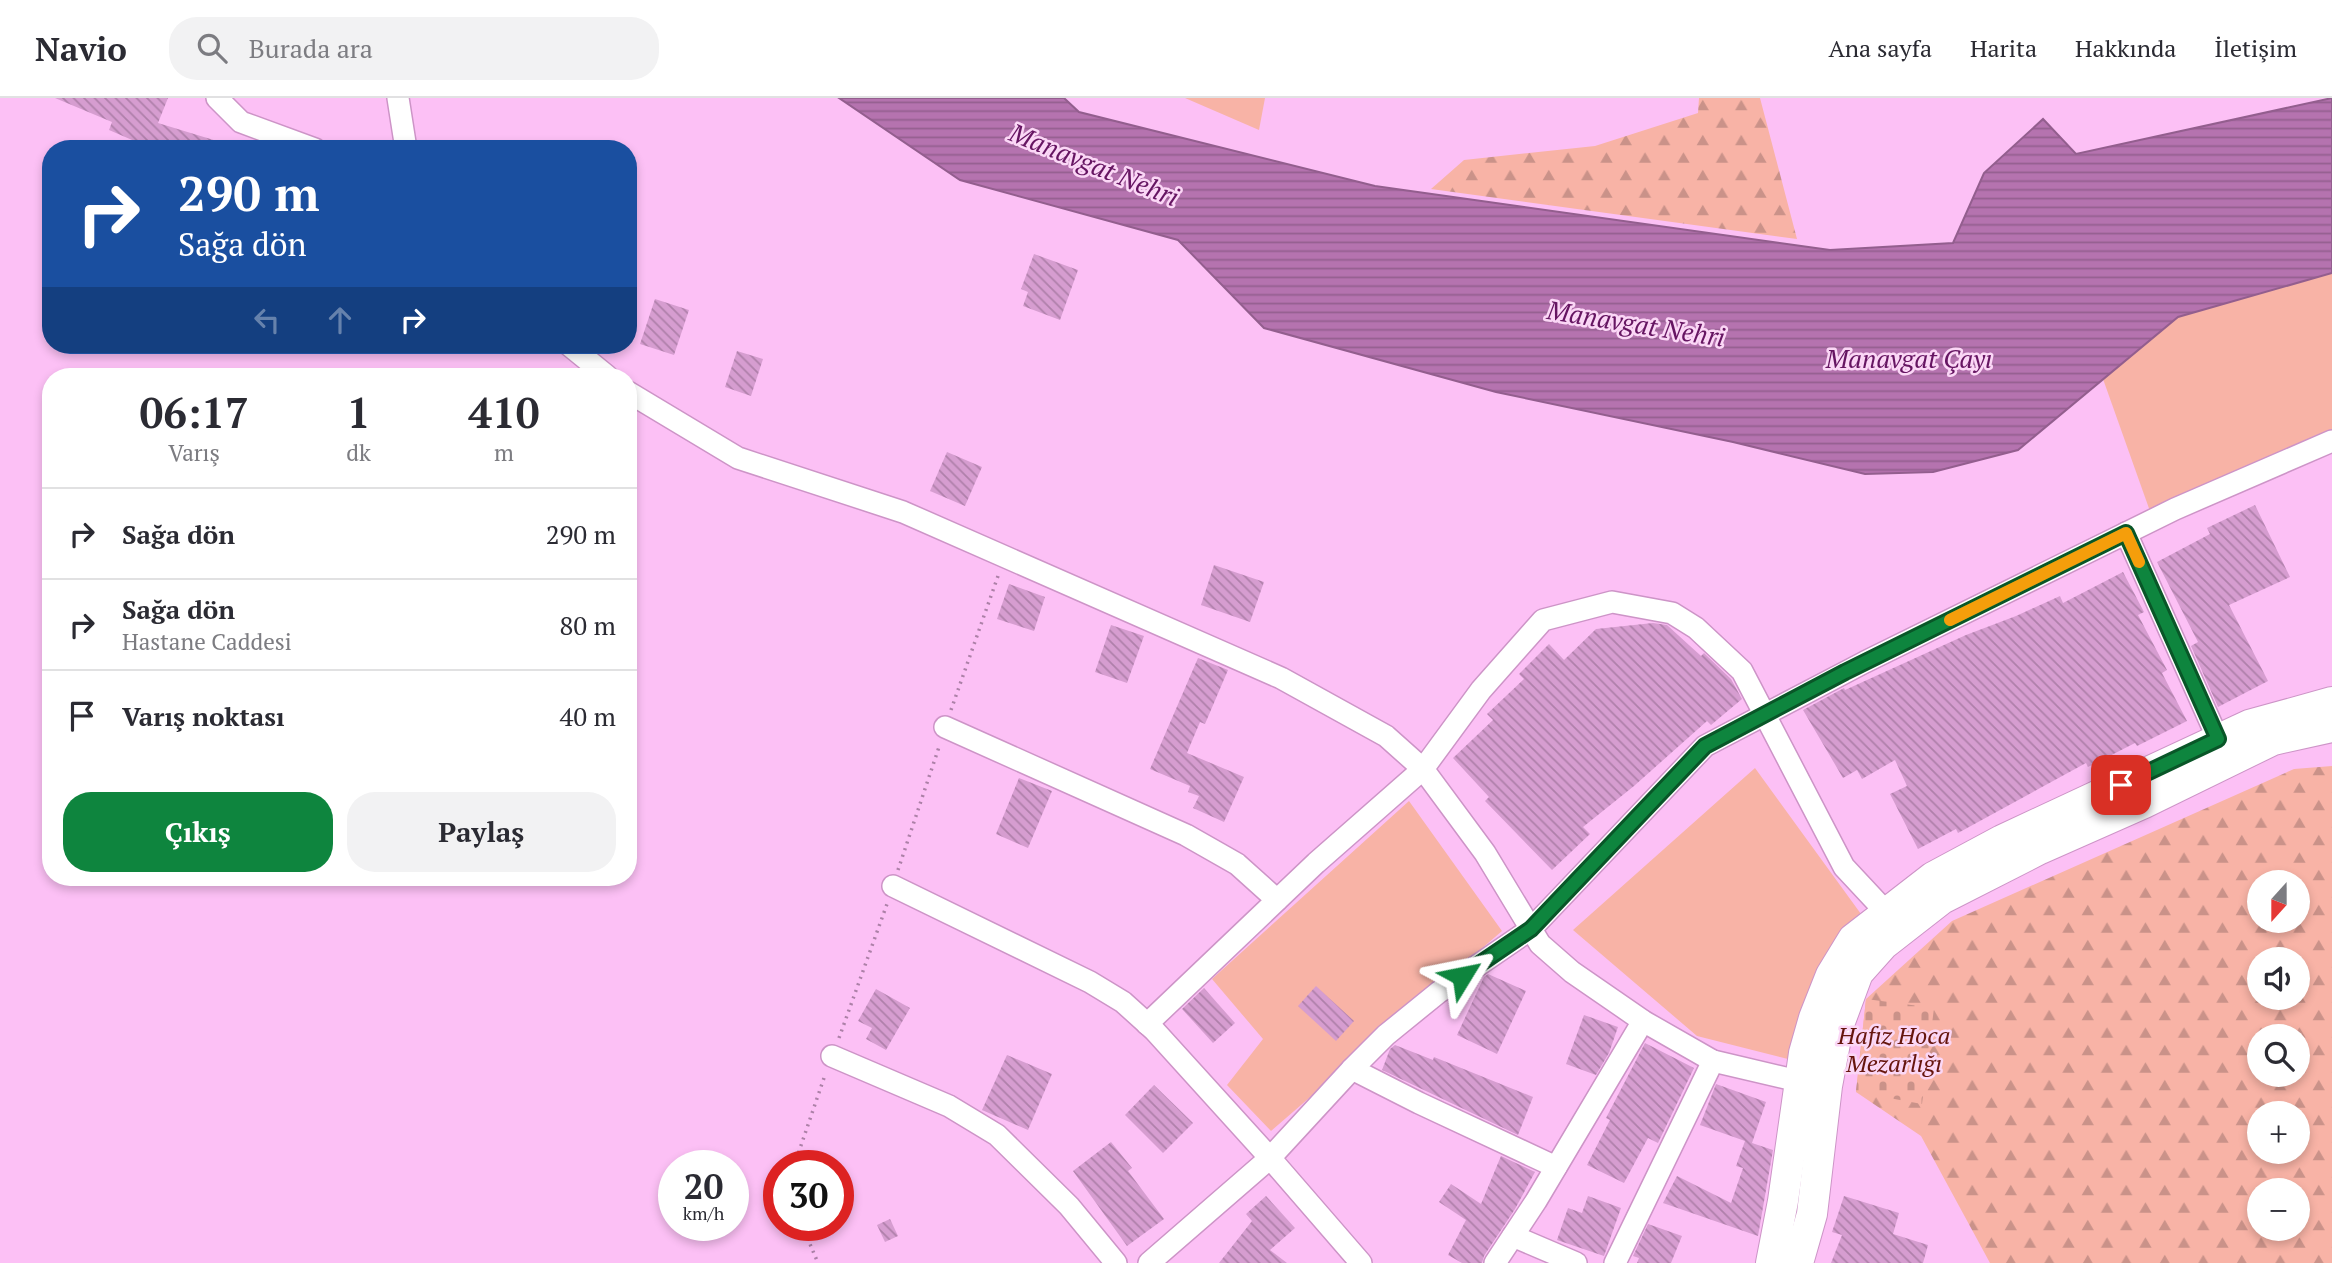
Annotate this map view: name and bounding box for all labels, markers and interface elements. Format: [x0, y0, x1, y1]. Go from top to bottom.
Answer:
search box [169, 17, 659, 80]
text: Navio [35, 27, 127, 70]
icon: search [193, 29, 231, 67]
text: Burada ara [249, 31, 373, 65]
text: Ana sayfa [1828, 32, 1932, 64]
text: Harita [1970, 32, 2037, 64]
text: Hakkında [2075, 32, 2176, 64]
text: İletişim [2214, 32, 2297, 64]
water label: Manavgat Nehri [1004, 114, 1184, 213]
text: 290 m [178, 160, 320, 225]
icon: right [63, 168, 154, 259]
text: Sağa dön [178, 223, 307, 265]
water label: Manavgat Nehri [1544, 292, 1727, 354]
icon: left [248, 301, 286, 339]
icon: ahead [321, 301, 359, 339]
icon: right [394, 301, 432, 339]
water label: Manavgat Çayı [1825, 341, 1992, 375]
text: 06:17 [139, 384, 249, 440]
text: 1 [347, 384, 370, 440]
text: 410 [468, 384, 540, 440]
text: Varış [168, 437, 220, 468]
text: dk [346, 437, 371, 468]
text: m [494, 437, 514, 468]
icon: right [63, 515, 101, 553]
text: Sağa dön [122, 517, 235, 551]
text: 290 m [546, 517, 616, 551]
text: Sağa dön [122, 592, 235, 626]
icon: right [63, 606, 101, 644]
text: 80 m [560, 608, 616, 642]
text: Hastane Caddesi [122, 626, 292, 657]
icon: arrive [63, 697, 101, 735]
text: Varış noktası [122, 699, 285, 733]
text: 40 m [560, 699, 616, 733]
pin [2091, 755, 2151, 815]
icon: arrive [2102, 766, 2140, 804]
button: Çıkış [63, 792, 333, 872]
button: Paylaş [347, 792, 616, 872]
north arrow [2247, 870, 2310, 933]
map controls [2247, 870, 2310, 1241]
position arrow [1425, 939, 1499, 1013]
button: sound [2247, 947, 2310, 1010]
park label: Hafız Hoca Mezarlığı [1837, 1019, 1950, 1079]
button: search [2247, 1024, 2310, 1087]
button: + [2247, 1101, 2310, 1164]
speed limit sign: 30 [763, 1150, 854, 1241]
text: 20 [684, 1163, 723, 1209]
button: − [2247, 1178, 2310, 1241]
text: km/h [683, 1201, 724, 1225]

